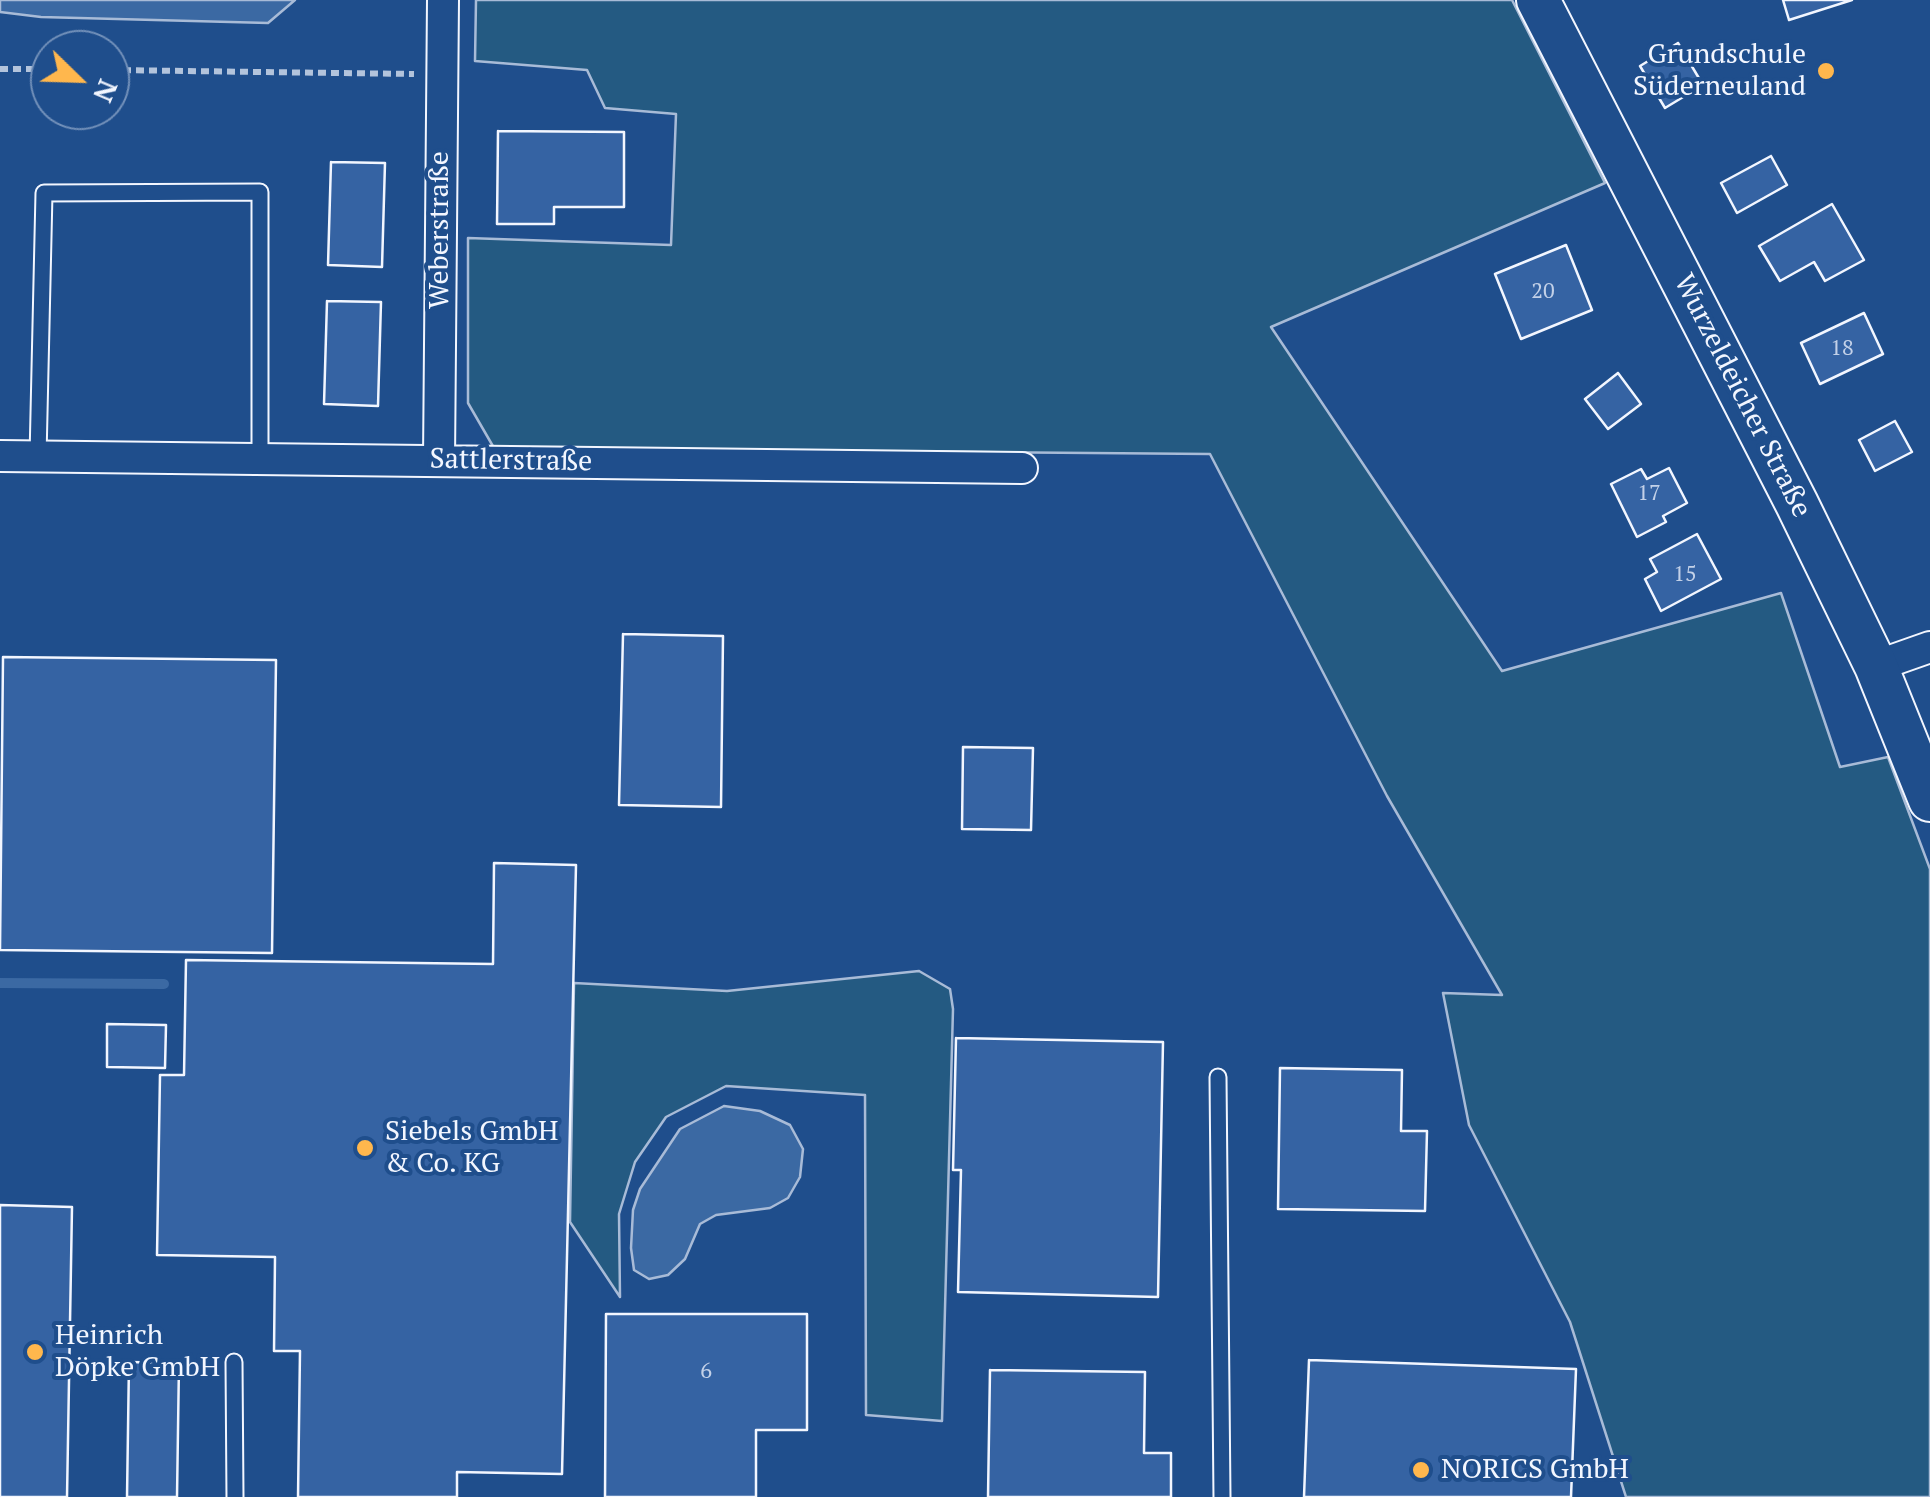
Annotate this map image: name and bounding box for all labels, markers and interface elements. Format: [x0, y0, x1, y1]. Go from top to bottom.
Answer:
north arrow [30, 30, 130, 130]
place label: Grundschule Süderneuland [1633, 38, 1806, 104]
marker: Grundschule Süderneuland [1815, 60, 1837, 82]
text: N [85, 74, 127, 108]
street label: Weberstraße [423, 151, 457, 309]
street label: Wurzeldeicher Straße [1666, 269, 1818, 523]
house number: 20 [1531, 279, 1555, 305]
house number: 18 [1830, 336, 1854, 362]
street label: Sattlerstraße [429, 443, 593, 479]
house number: 17 [1637, 481, 1661, 507]
house number: 15 [1673, 562, 1697, 588]
place label: Siebels GmbH & Co. KG [385, 1115, 558, 1181]
marker: Siebels GmbH & Co. KG [354, 1137, 376, 1159]
place label: Heinrich Döpke GmbH [55, 1319, 220, 1385]
marker: Heinrich Döpke GmbH [24, 1341, 46, 1363]
house number: 6 [700, 1359, 712, 1385]
place label: NORICS GmbH [1441, 1453, 1629, 1487]
marker: NORICS GmbH [1410, 1459, 1432, 1481]

